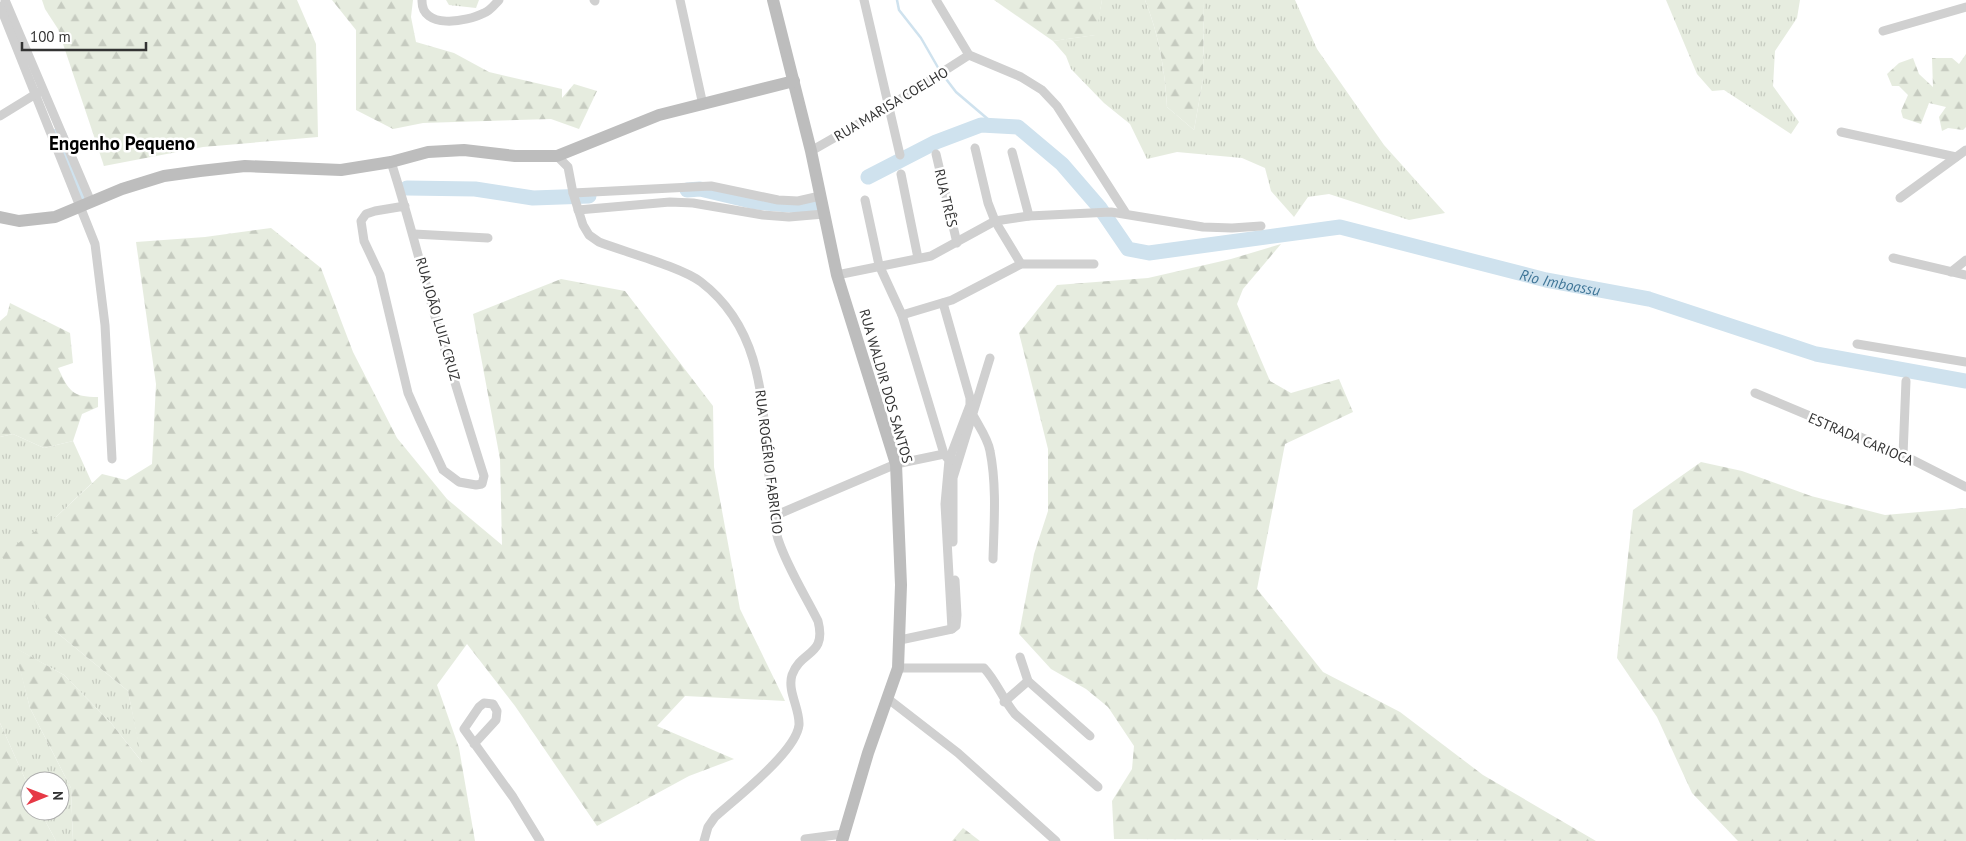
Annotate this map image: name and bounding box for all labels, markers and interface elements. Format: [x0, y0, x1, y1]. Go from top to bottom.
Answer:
scale bar [22, 20, 146, 52]
text: 100 m [30, 27, 71, 46]
street label: RUA MARISA COELHO [831, 63, 951, 145]
district label: Engenho Pequeno [49, 131, 195, 155]
street label: RUA TRÊS [931, 167, 961, 229]
street label: RUA JOÃO LUIZ CRUZ [412, 255, 464, 383]
water label: Rio Imboassu [1518, 264, 1602, 299]
street label: RUA WALDIR DOS SANTOS [855, 307, 917, 465]
street label: RUA ROGÉRIO FABRICIO [751, 389, 787, 535]
street label: ESTRADA CARIOCA [1806, 409, 1917, 470]
north arrow [20, 771, 70, 821]
text: N [49, 791, 67, 801]

